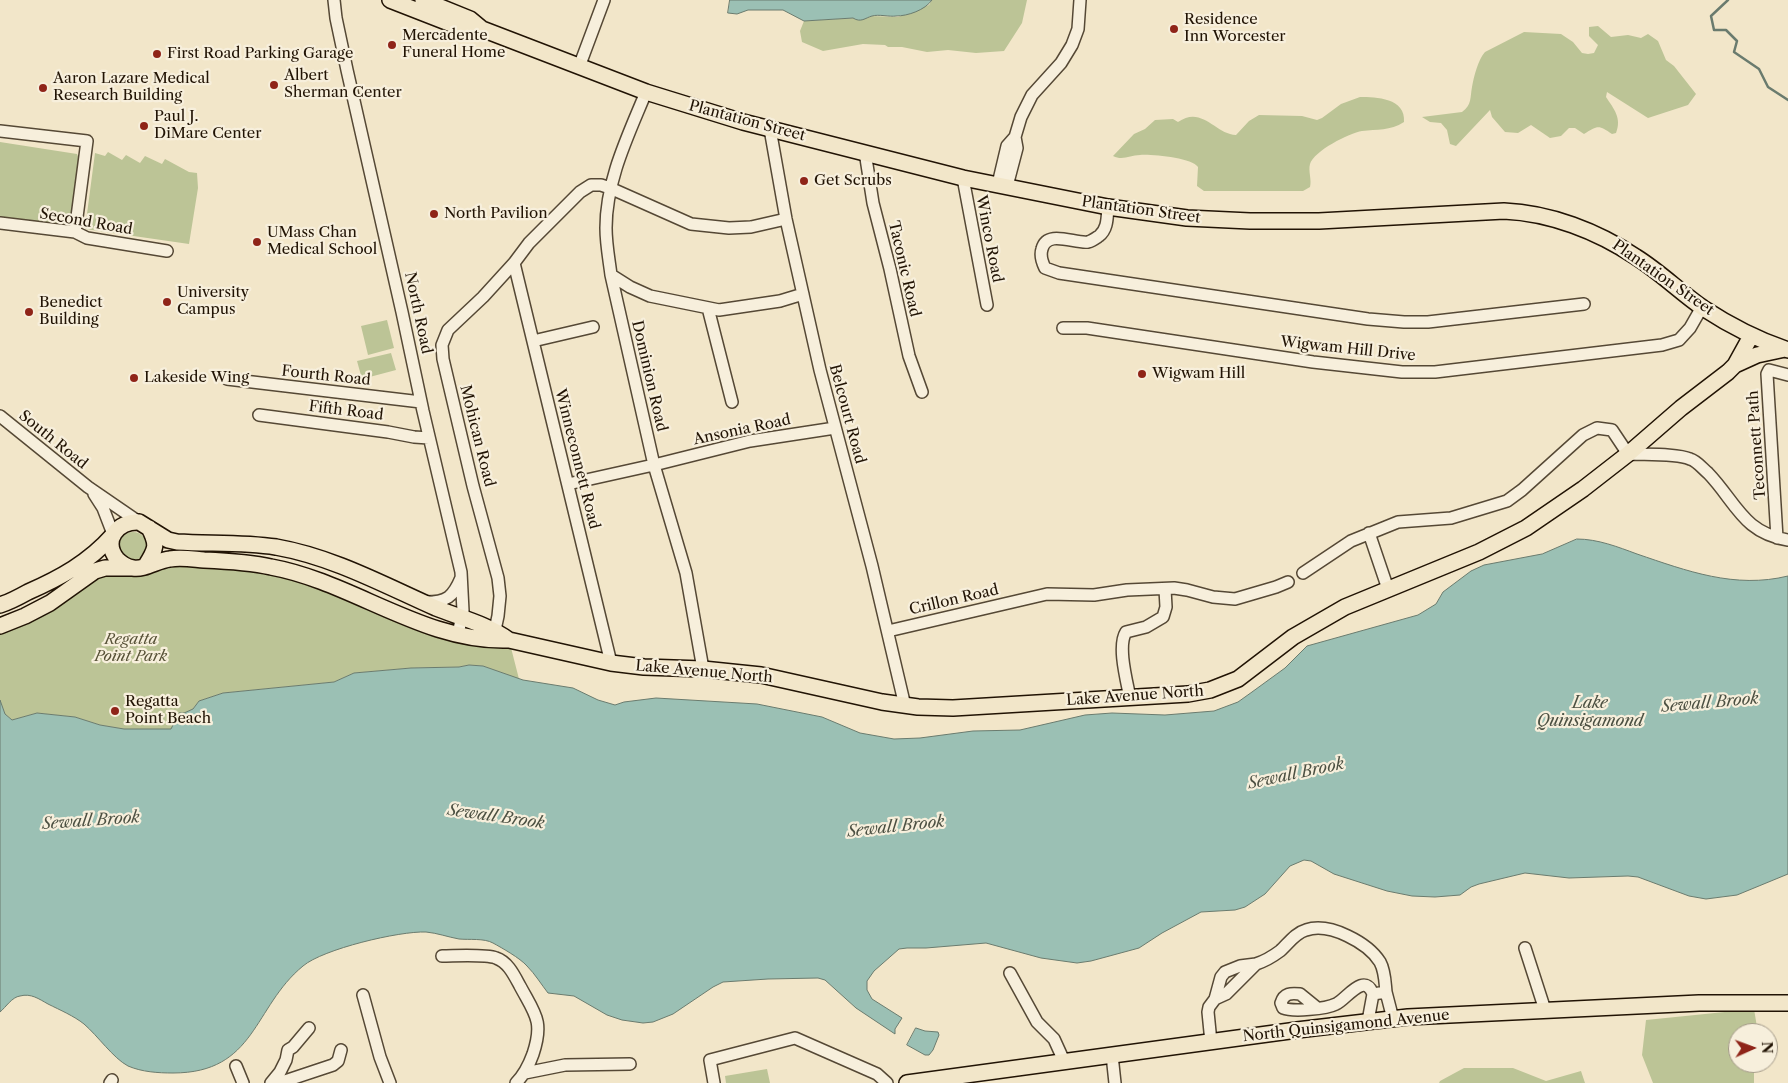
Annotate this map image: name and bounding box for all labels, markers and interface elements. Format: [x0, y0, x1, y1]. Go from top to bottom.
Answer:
place label: Residence Inn Worcester [1184, 11, 1286, 46]
marker: Residence Inn Worcester [1168, 23, 1180, 35]
place label: Mercadente Funeral Home [402, 27, 505, 62]
marker: Mercadente Funeral Home [386, 39, 398, 51]
place label: First Road Parking Garage [167, 45, 353, 63]
marker: First Road Parking Garage [151, 48, 163, 60]
place label: Albert Sherman Center [284, 67, 402, 102]
place label: Aaron Lazare Medical Research Building [53, 70, 210, 105]
marker: Albert Sherman Center [268, 79, 280, 91]
marker: Aaron Lazare Medical Research Building [37, 82, 49, 94]
street label: Plantation Street [687, 97, 807, 145]
place label: Paul J. DiMare Center [154, 108, 262, 143]
marker: Paul J. DiMare Center [138, 120, 150, 132]
place label: Get Scrubs [814, 172, 892, 190]
marker: Get Scrubs [798, 175, 810, 187]
street label: Plantation Street [1080, 193, 1202, 227]
street label: Winco Road [972, 194, 1006, 284]
street label: Second Road [38, 205, 134, 239]
place label: North Pavilion [444, 205, 548, 223]
marker: North Pavilion [428, 208, 440, 220]
street label: Taconic Road [884, 219, 924, 319]
place label: UMass Chan Medical School [267, 224, 377, 259]
marker: UMass Chan Medical School [251, 236, 263, 248]
street label: Plantation Street [1609, 236, 1717, 320]
street label: North Road [401, 270, 435, 356]
place label: University Campus [177, 284, 249, 319]
place label: Benedict Building [39, 294, 103, 329]
marker: University Campus [161, 296, 173, 308]
marker: Benedict Building [23, 306, 35, 318]
street label: Dominion Road [627, 319, 671, 433]
street label: Wigwam Hill Drive [1279, 333, 1417, 365]
street label: Fourth Road [280, 362, 372, 390]
street label: Belcourt Road [825, 362, 869, 466]
place label: Wigwam Hill [1152, 365, 1245, 383]
marker: Wigwam Hill [1136, 368, 1148, 380]
place label: Lakeside Wing [144, 369, 249, 387]
marker: Lakeside Wing [128, 372, 140, 384]
street label: Mohican Road [456, 383, 498, 489]
street label: Winneconnett Road [551, 387, 603, 531]
street label: Teconnett Path [1744, 390, 1770, 500]
street label: Fifth Road [308, 397, 384, 425]
street label: South Road [15, 407, 91, 473]
street label: Ansonia Road [692, 411, 792, 449]
street label: Crillon Road [908, 581, 1000, 619]
park label: Regatta Point Park [95, 631, 167, 666]
street label: Lake Avenue North [635, 657, 773, 687]
street label: Lake Avenue North [1066, 682, 1204, 710]
water label: Sewall Brook [1660, 689, 1760, 717]
place label: Regatta Point Beach [125, 693, 211, 728]
water label: Lake Quinsigamond [1537, 693, 1643, 731]
marker: Regatta Point Beach [109, 705, 121, 717]
water label: Sewall Brook [1246, 754, 1346, 794]
water label: Sewall Brook [446, 801, 546, 833]
water label: Sewall Brook [42, 808, 140, 834]
water label: Sewall Brook [846, 812, 946, 842]
street label: North Quinsigamond Avenue [1242, 1006, 1450, 1046]
north arrow [1728, 1023, 1778, 1073]
text: N [1758, 1041, 1776, 1054]

